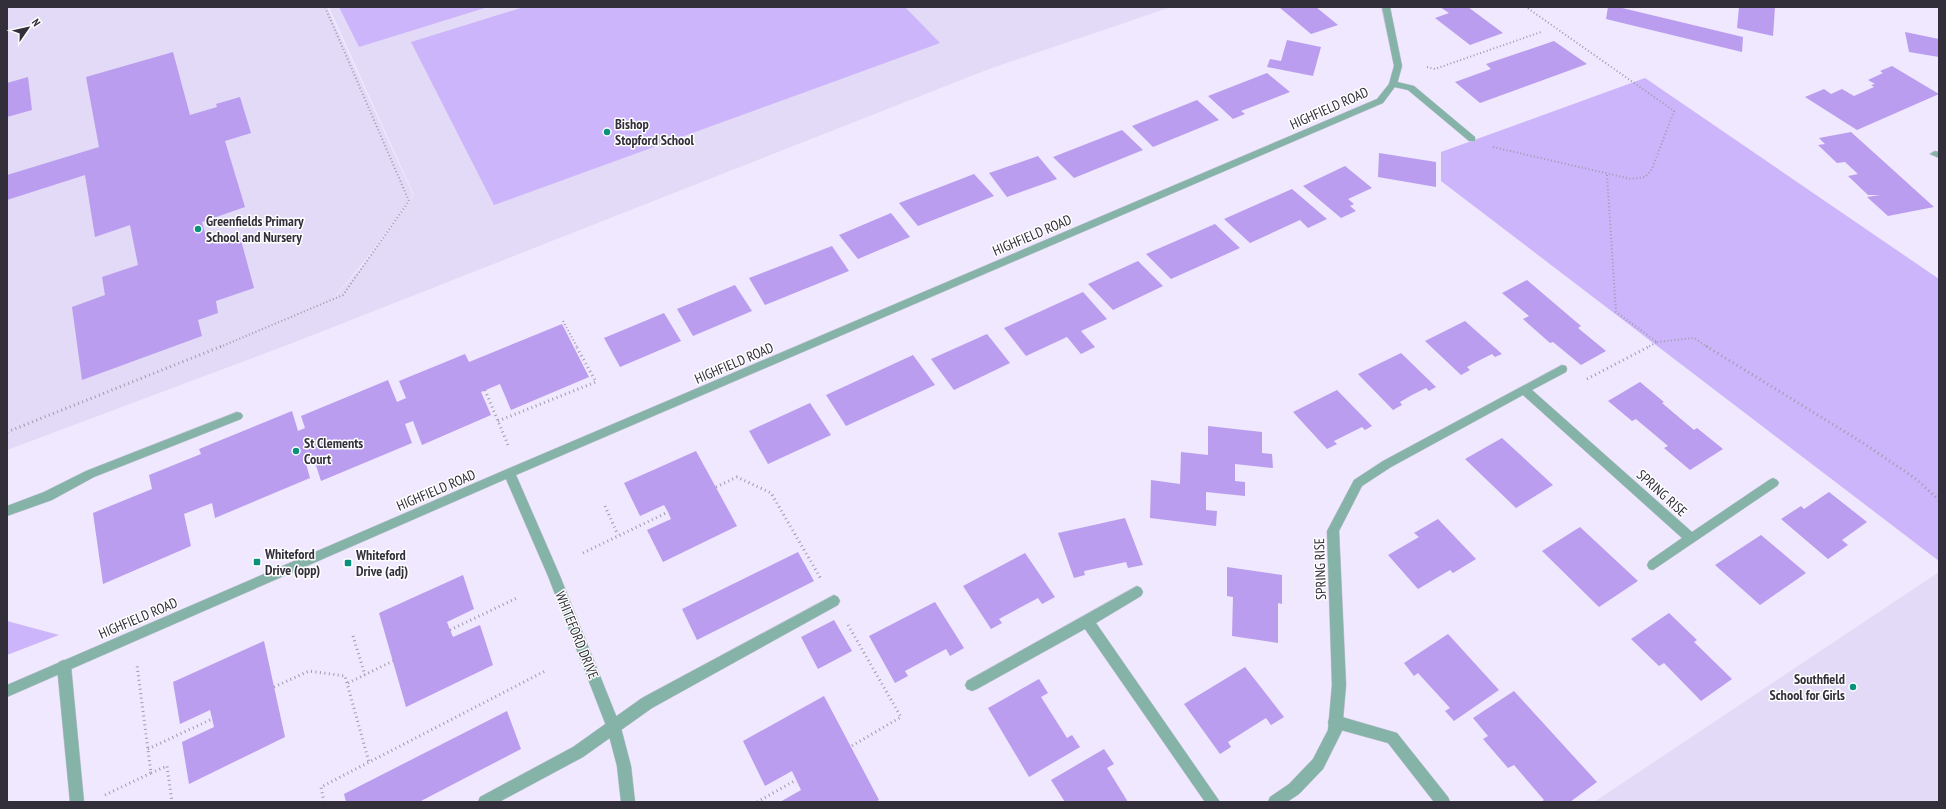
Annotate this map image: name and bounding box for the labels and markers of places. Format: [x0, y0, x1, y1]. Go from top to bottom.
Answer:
place label: Bishop Stopford School [615, 115, 695, 149]
marker: Bishop Stopford School [602, 127, 612, 137]
place label: Greenfields Primary School and Nursery [206, 212, 304, 246]
marker: Greenfields Primary School and Nursery [193, 224, 203, 234]
place label: St Clements Court [304, 434, 363, 468]
marker: St Clements Court [291, 446, 301, 456]
place label: Whiteford Drive (opp) [264, 545, 320, 579]
place label: Whiteford Drive (adj) [355, 546, 408, 580]
marker: Whiteford Drive (opp) [252, 557, 262, 567]
marker: Whiteford Drive (adj) [343, 558, 353, 568]
place label: Southfield School for Girls [1770, 670, 1845, 704]
marker: Southfield School for Girls [1848, 682, 1858, 692]

